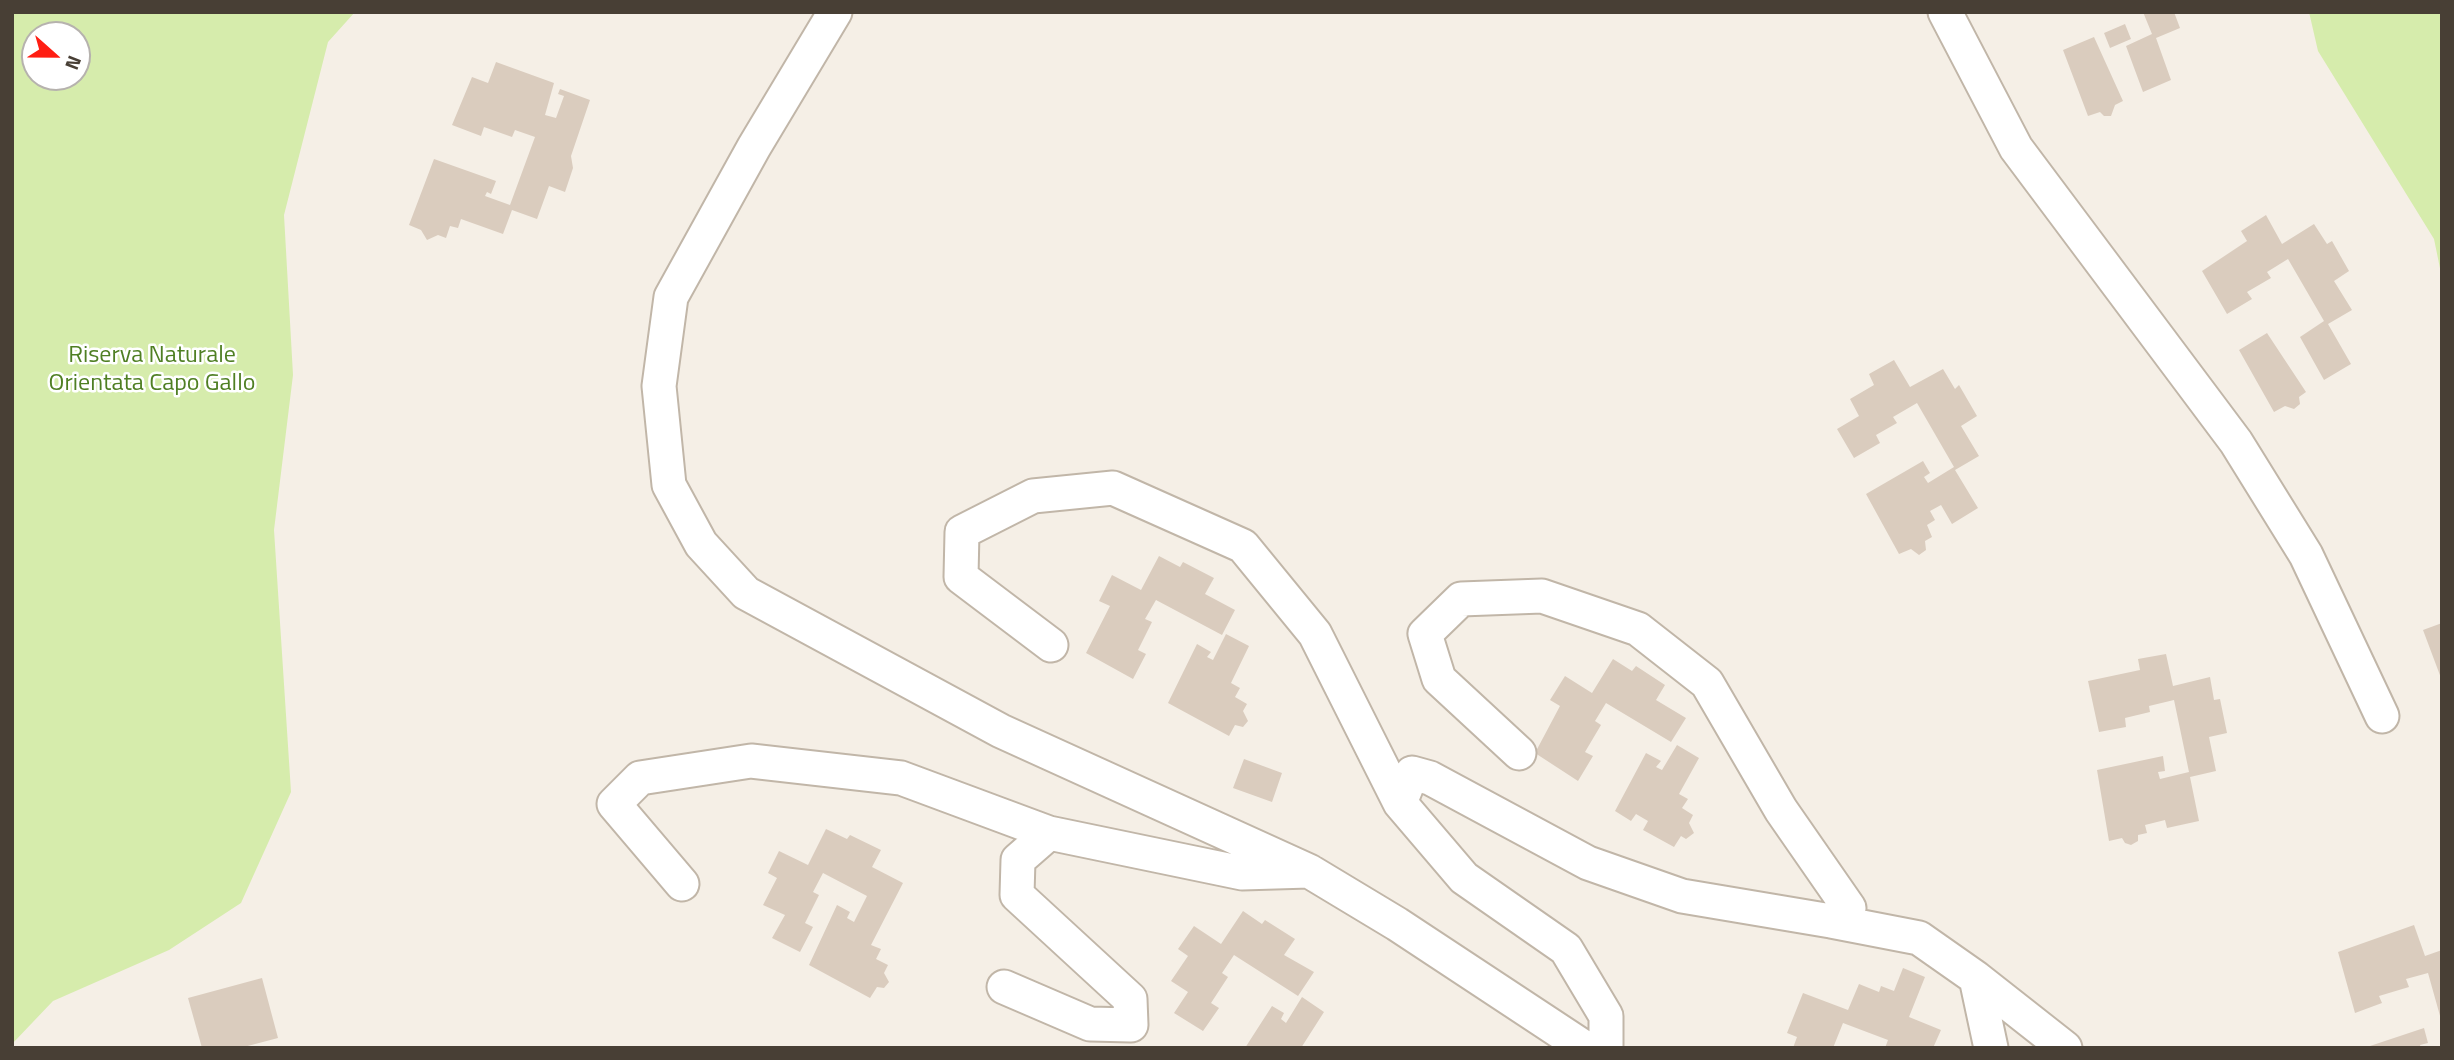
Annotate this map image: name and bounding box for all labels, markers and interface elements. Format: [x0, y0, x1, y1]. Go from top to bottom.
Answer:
north arrow [21, 21, 91, 91]
text: N [58, 52, 90, 74]
park label: Riserva Naturale Orientata Capo Gallo [49, 342, 255, 398]

